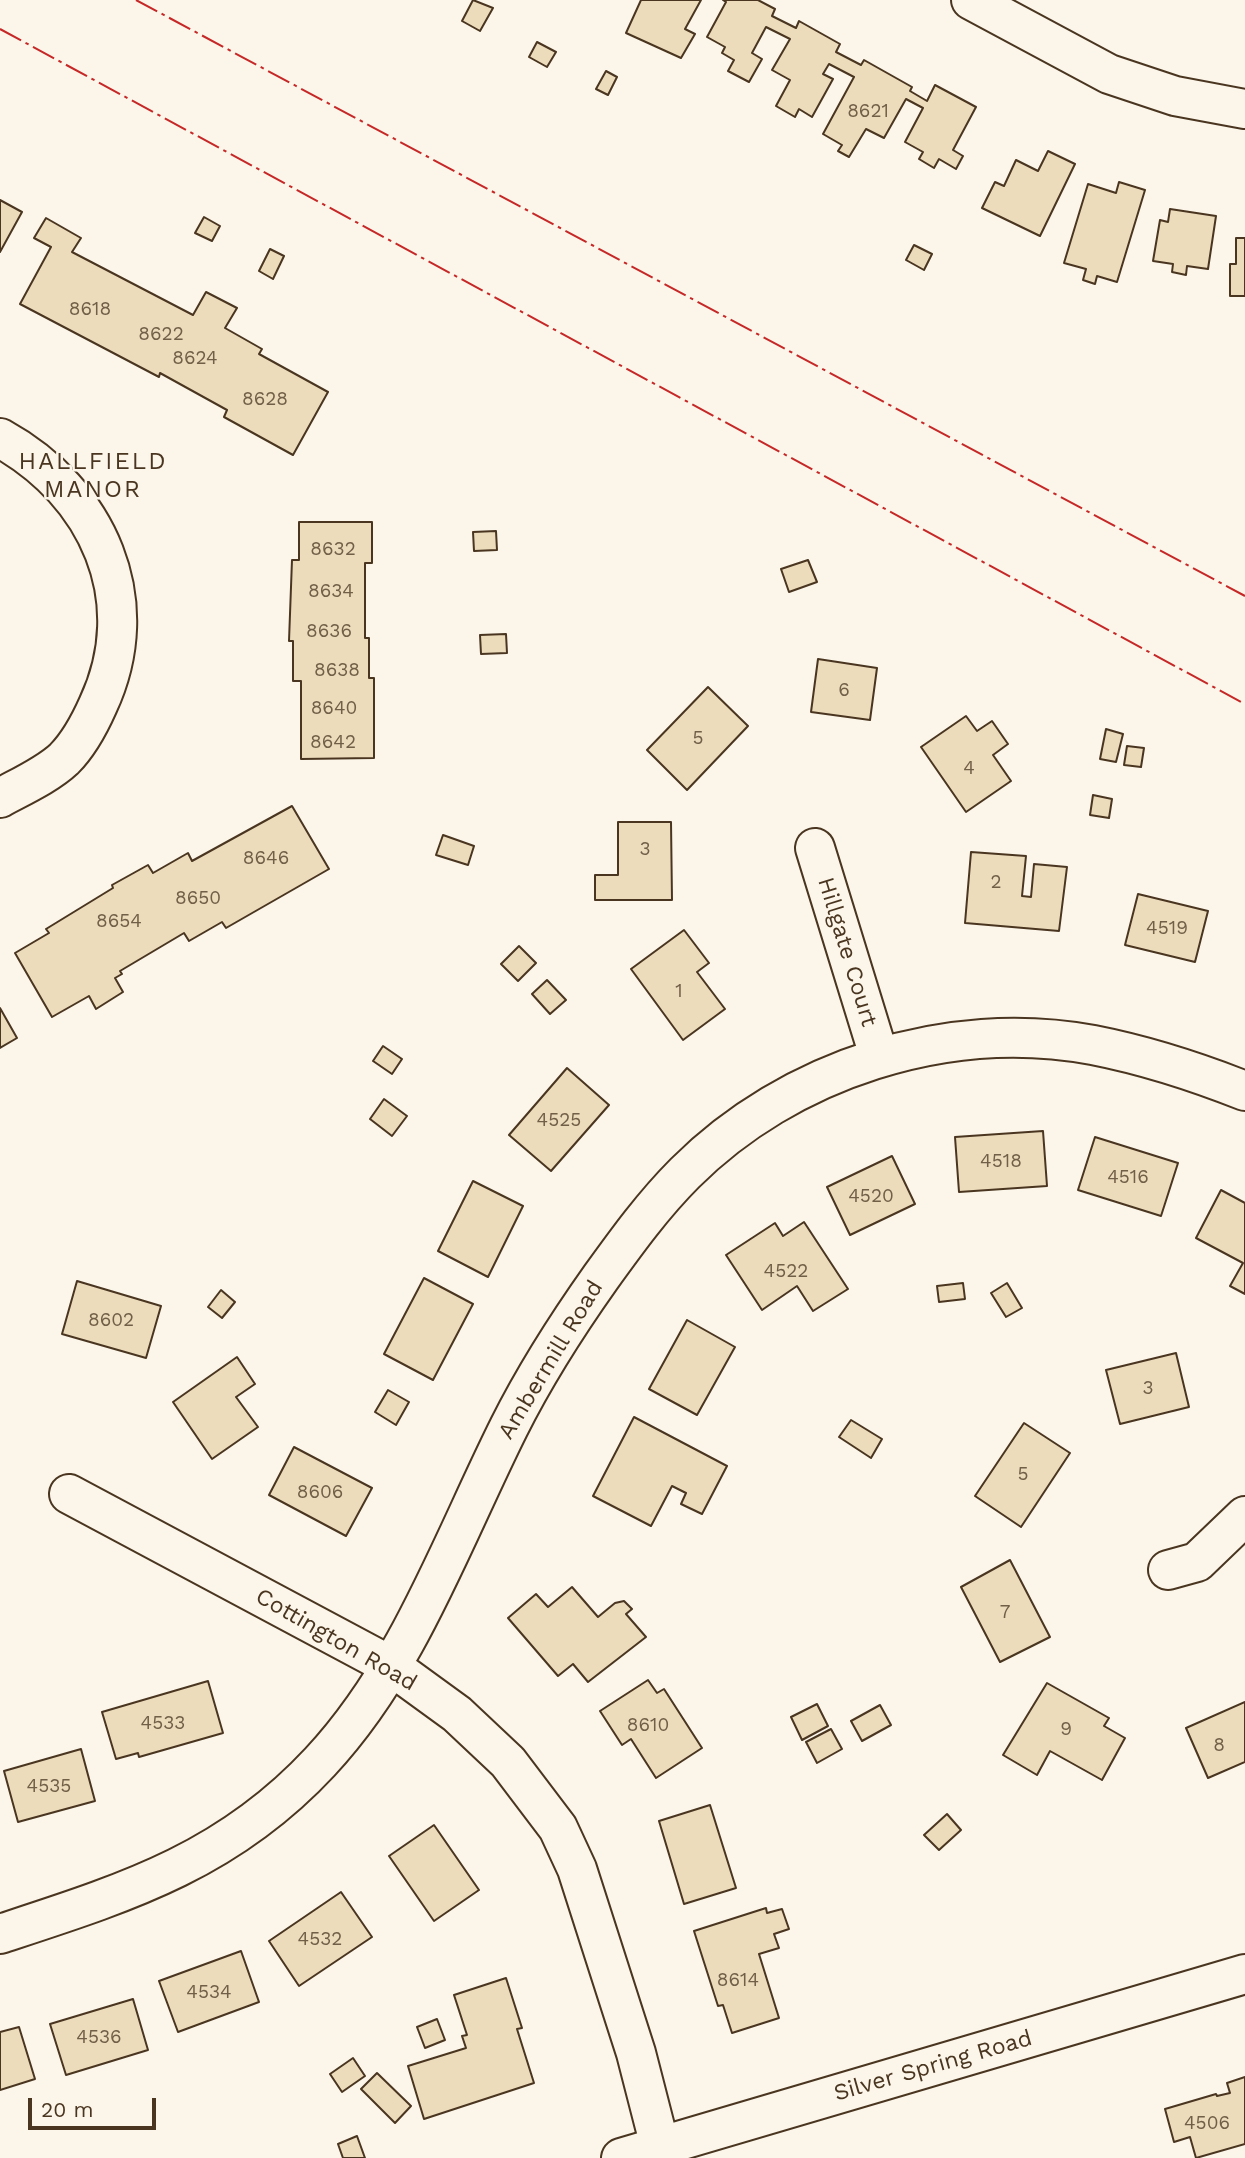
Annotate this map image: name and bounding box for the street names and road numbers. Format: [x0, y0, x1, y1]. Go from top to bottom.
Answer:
street label: Hillgate Court [811, 874, 883, 1030]
street label: Ambermill Road [493, 1276, 609, 1444]
street label: Cottington Road [251, 1583, 421, 1697]
street label: Silver Spring Road [831, 2025, 1035, 2107]

